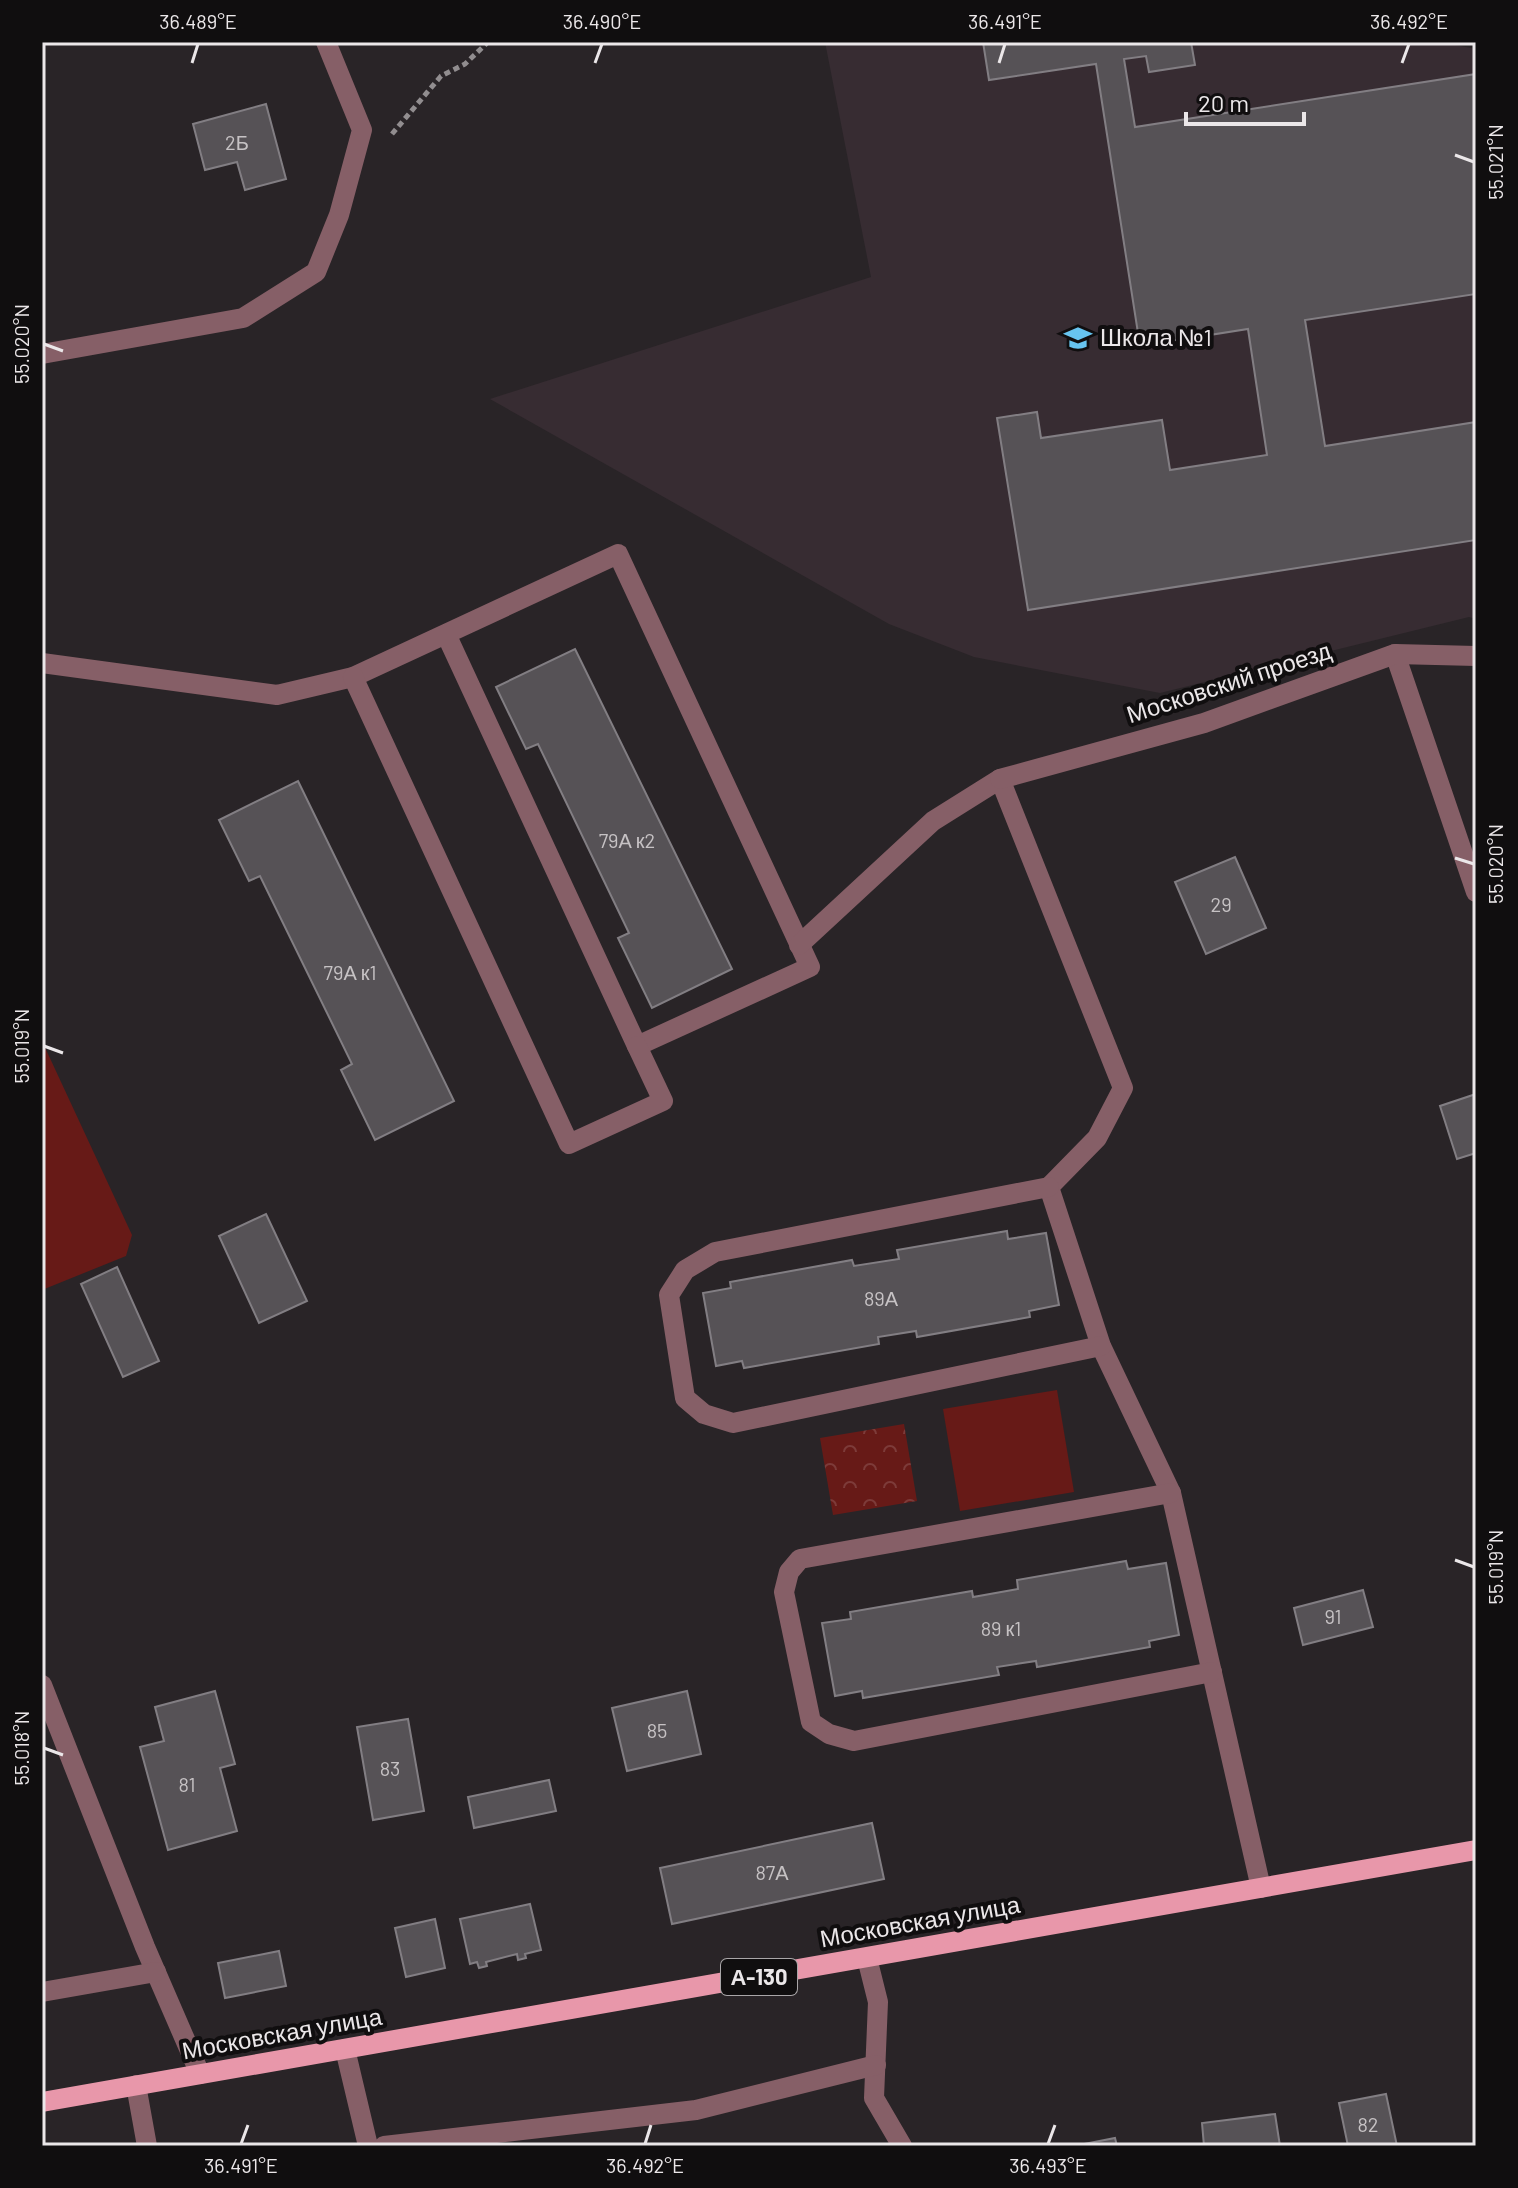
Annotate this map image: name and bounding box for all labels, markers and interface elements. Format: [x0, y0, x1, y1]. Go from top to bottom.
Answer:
text: 36.489°E [159, 9, 237, 33]
text: 36.490°E [563, 9, 641, 33]
text: 36.491°E [968, 9, 1042, 33]
text: 36.492°E [1370, 9, 1448, 33]
scale bar [1186, 76, 1304, 126]
text: 20 m [1198, 88, 1249, 117]
text: 55.021°N [1483, 124, 1507, 200]
house number: 2Б [225, 130, 249, 154]
text: 55.020°N [9, 304, 33, 384]
place label: Школа №1 [1100, 322, 1212, 351]
school or university icon: Школа №1 [1063, 323, 1093, 353]
street label: Московский проезд [1123, 635, 1334, 728]
text: 55.020°N [1483, 824, 1507, 904]
house number: 79А к2 [599, 828, 655, 852]
house number: 29 [1210, 892, 1232, 916]
house number: 79А к1 [324, 960, 376, 984]
text: 55.019°N [9, 1009, 33, 1083]
house number: 89А [864, 1286, 899, 1310]
text: 55.019°N [1483, 1530, 1507, 1604]
house number: 91 [1324, 1604, 1342, 1628]
house number: 89 к1 [981, 1616, 1021, 1640]
text: 55.018°N [9, 1711, 33, 1785]
house number: 85 [647, 1718, 667, 1742]
house number: 83 [380, 1756, 400, 1780]
house number: 81 [179, 1772, 195, 1796]
house number: 87А [755, 1860, 789, 1884]
street label: Московская улица [818, 1889, 1023, 1952]
road number: А-130 [721, 1959, 797, 1995]
street label: Московская улица [180, 2001, 385, 2064]
house number: 82 [1357, 2112, 1379, 2136]
text: 36.491°E [204, 2153, 278, 2177]
text: 36.492°E [606, 2153, 684, 2177]
text: 36.493°E [1009, 2153, 1087, 2177]

